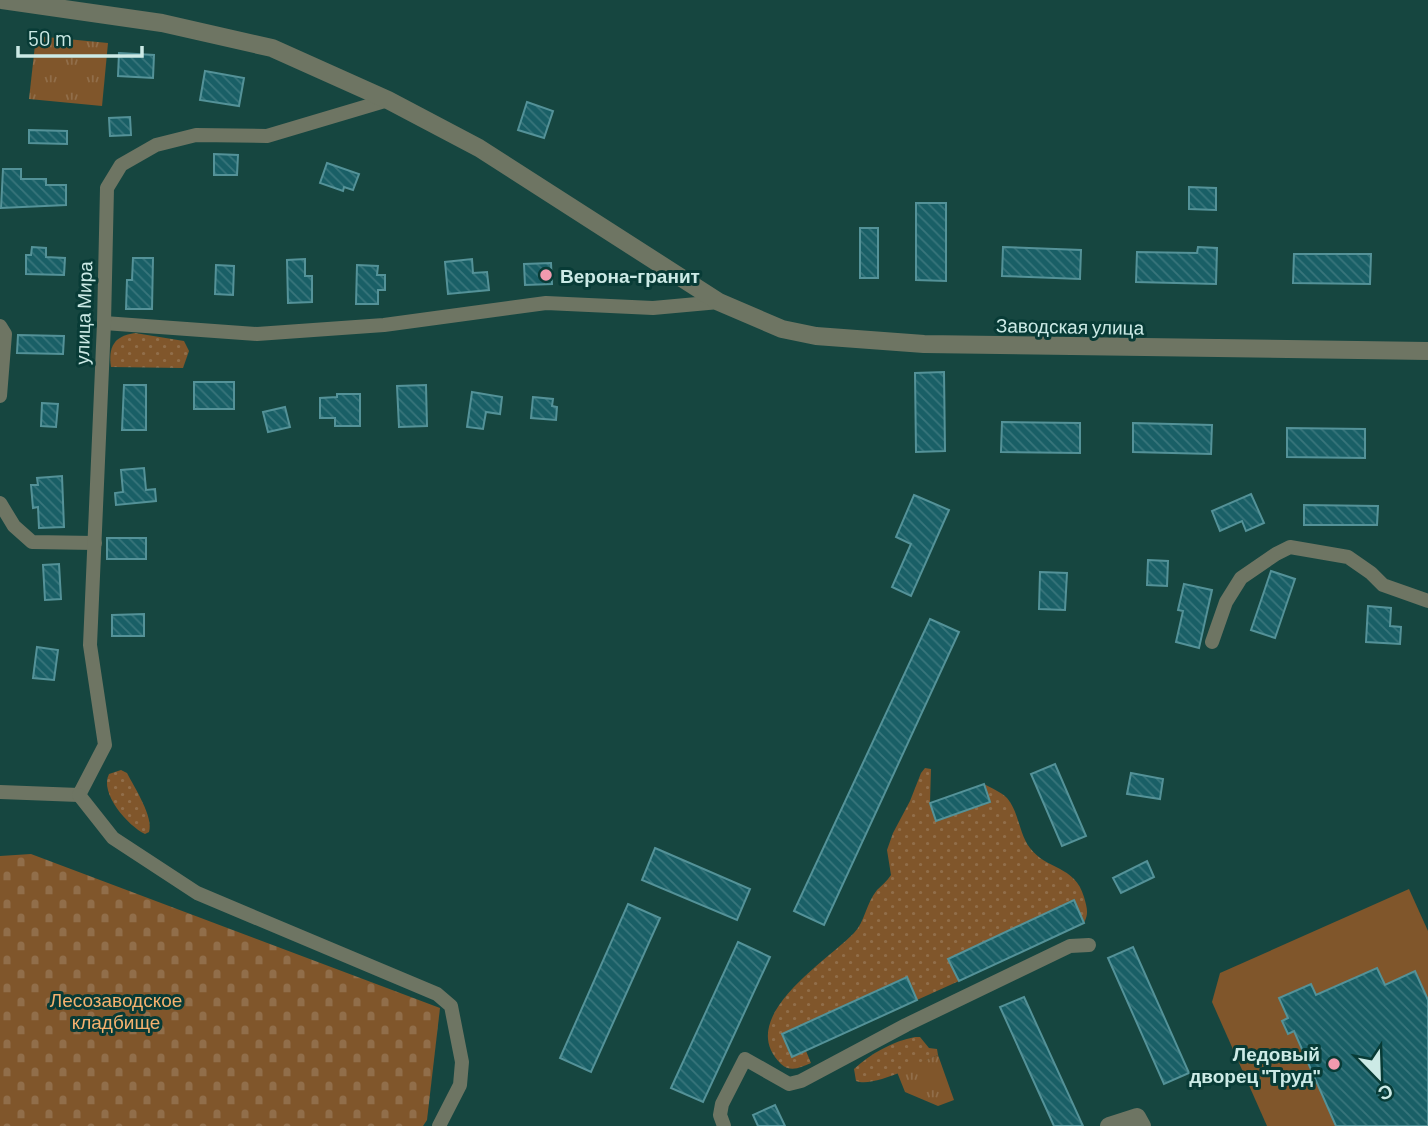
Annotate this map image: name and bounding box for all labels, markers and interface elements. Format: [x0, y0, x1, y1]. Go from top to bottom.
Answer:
scale bar [18, 14, 142, 58]
text: 50 m [28, 25, 72, 50]
street label: улица Мира [70, 260, 96, 365]
place label: Верона-гранит [560, 264, 700, 287]
marker: Верона-гранит [538, 267, 554, 283]
street label: Заводская улица [996, 313, 1145, 339]
park label: Лесозаводское кладбище [50, 988, 182, 1033]
place label: Ледовый дворец "Труд" [1189, 1042, 1320, 1087]
north arrow [1344, 1042, 1414, 1112]
marker: Ледовый дворец "Труд" [1326, 1056, 1342, 1072]
text: С [1375, 1080, 1397, 1106]

